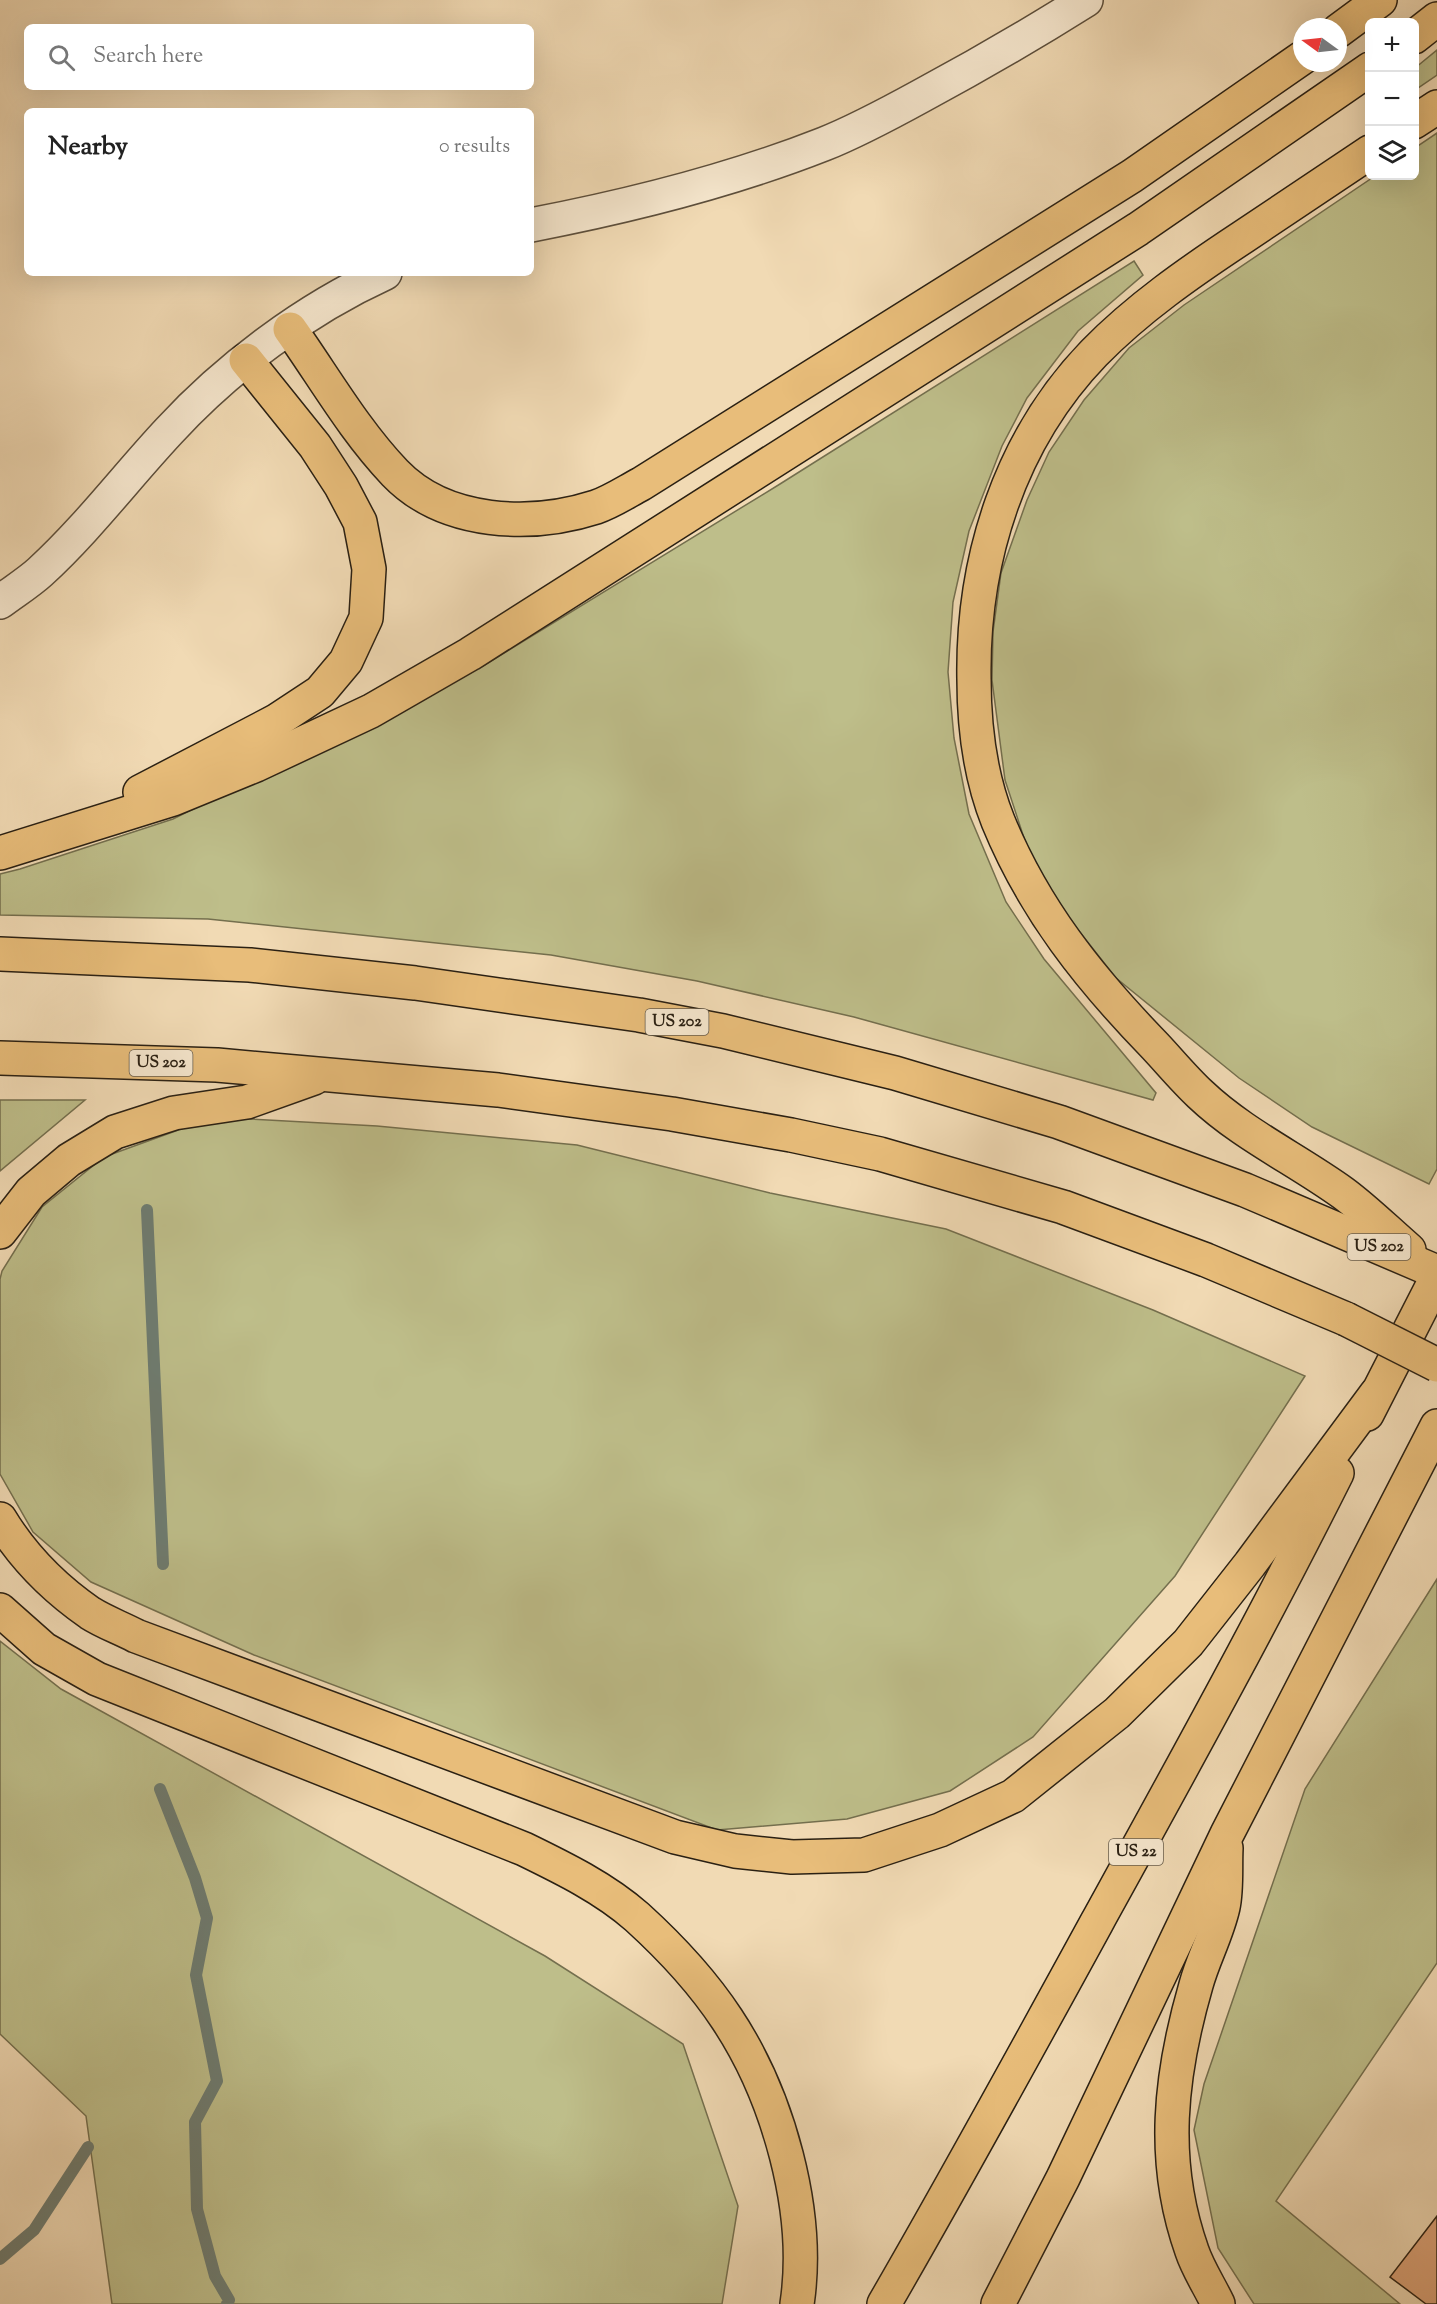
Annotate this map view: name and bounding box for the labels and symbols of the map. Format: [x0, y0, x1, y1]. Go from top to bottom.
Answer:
north arrow [1293, 18, 1347, 72]
road number: US 202 [646, 1009, 708, 1035]
road number: US 202 [130, 1050, 192, 1076]
road number: US 202 [1348, 1234, 1410, 1260]
road number: US 22 [1109, 1839, 1163, 1865]

